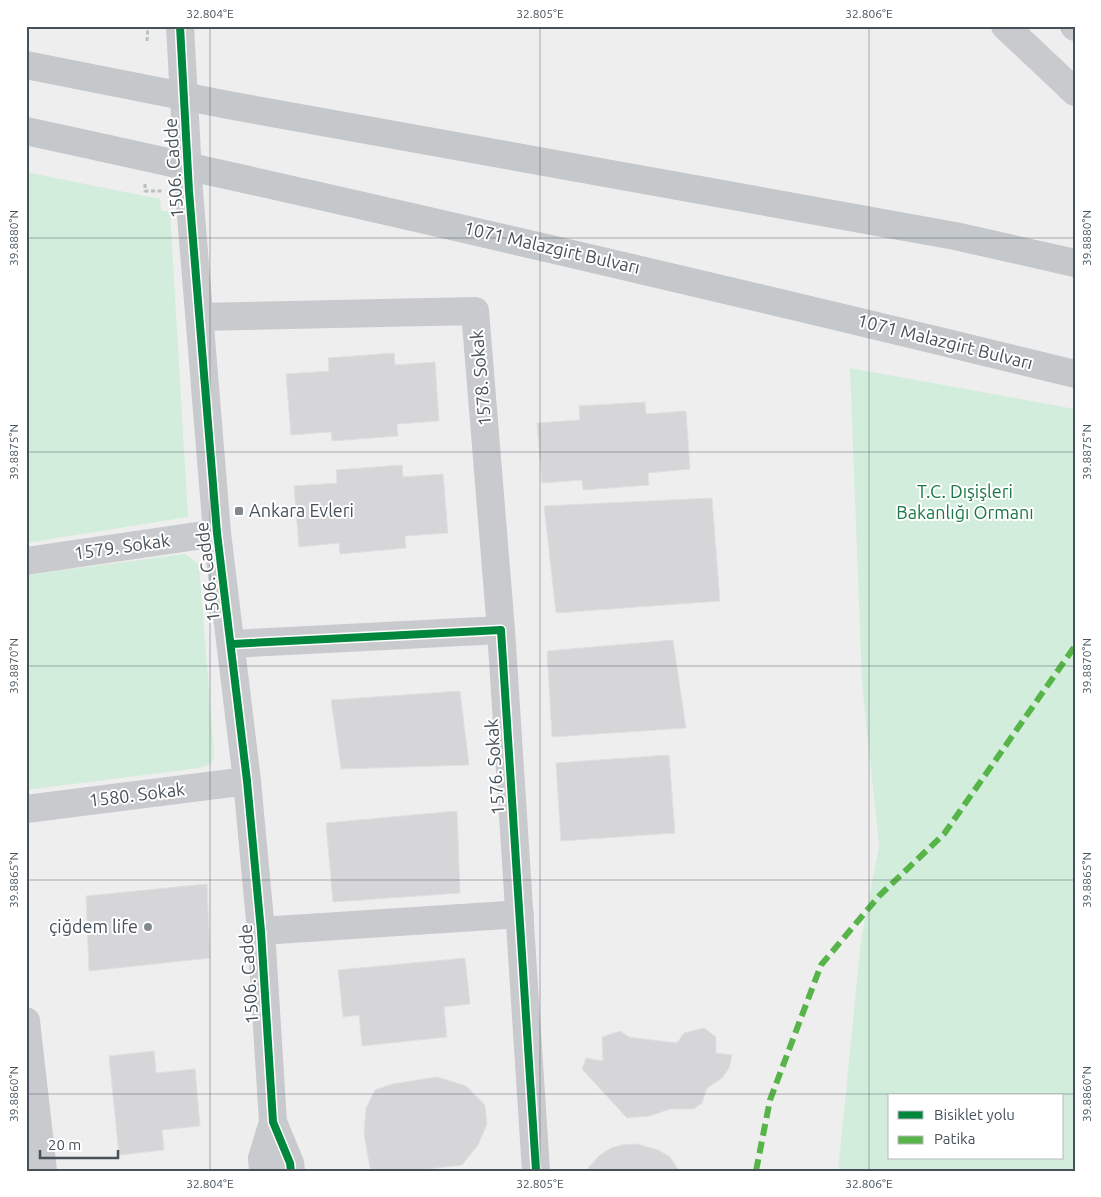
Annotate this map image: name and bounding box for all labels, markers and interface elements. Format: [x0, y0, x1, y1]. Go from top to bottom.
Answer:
text: 32.804°E [186, 7, 234, 20]
text: 32.805°E [516, 7, 564, 20]
text: 32.806°E [845, 7, 893, 20]
street label: 1506. Cadde [160, 117, 186, 219]
text: 39.8880°N [7, 210, 20, 266]
text: 39.8880°N [1080, 210, 1093, 266]
street label: 1071 Malazgirt Bulvarı [462, 217, 642, 277]
street label: 1071 Malazgirt Bulvarı [855, 310, 1035, 373]
street label: 1578. Sokak [466, 329, 494, 427]
text: 39.8875°N [7, 424, 20, 480]
text: 39.8875°N [1080, 424, 1093, 480]
park label: T.C. Dışişleri Bakanlığı Ormanı [896, 481, 1034, 522]
place label: Ankara Evleri [249, 500, 354, 520]
marker: Ankara Evleri [233, 505, 245, 517]
street label: 1506. Cadde [191, 521, 223, 623]
street label: 1579. Sokak [73, 529, 171, 563]
text: 39.8870°N [7, 638, 20, 694]
text: 39.8870°N [1080, 638, 1093, 694]
street label: 1576. Sokak [481, 718, 507, 816]
street label: 1580. Sokak [88, 778, 186, 810]
text: 39.8865°N [7, 852, 20, 908]
text: 39.8865°N [1080, 852, 1093, 908]
place label: çiğdem life [49, 916, 138, 936]
marker: çiğdem life [142, 921, 154, 933]
street label: 1506. Cadde [235, 923, 261, 1025]
text: 39.8860°N [7, 1066, 20, 1122]
text: 39.8860°N [1080, 1066, 1093, 1122]
legend [888, 1094, 1064, 1160]
text: Bisiklet yolu [934, 1106, 1015, 1123]
scale bar [40, 1127, 118, 1159]
text: Patika [934, 1130, 975, 1147]
text: 20 m [48, 1136, 81, 1153]
text: 32.804°E [186, 1177, 234, 1190]
text: 32.805°E [516, 1177, 564, 1190]
text: 32.806°E [845, 1177, 893, 1190]

